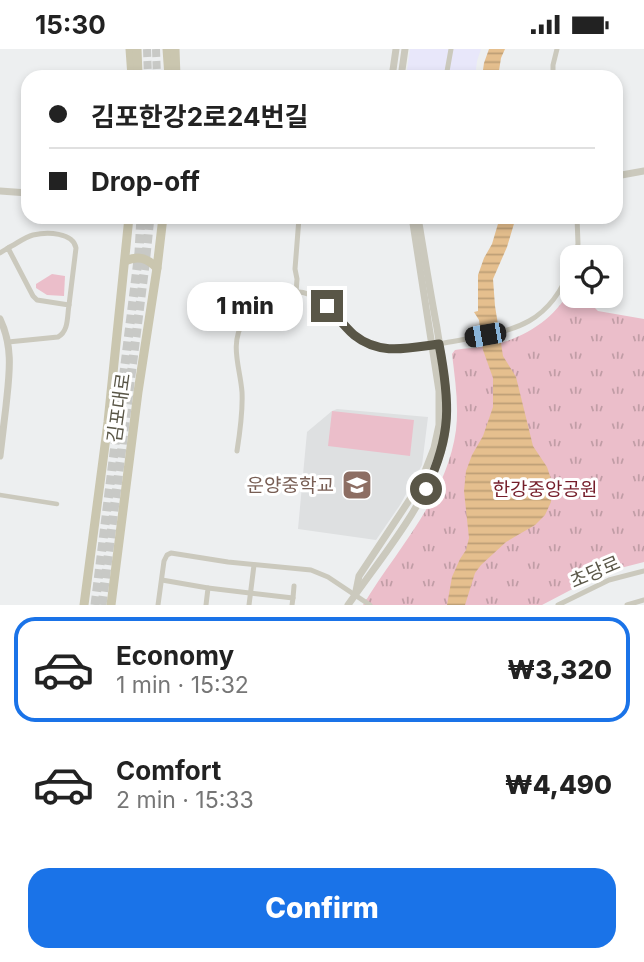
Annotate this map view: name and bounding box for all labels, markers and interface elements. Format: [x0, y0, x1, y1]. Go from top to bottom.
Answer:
text: 15:30 [35, 9, 106, 40]
text: 김포한강2로24번길 [91, 101, 308, 132]
text: Drop-off [91, 166, 200, 197]
map controls [560, 245, 623, 308]
button: locate [560, 245, 623, 308]
callout: 1 min [187, 281, 302, 331]
route end [311, 290, 343, 322]
text: 1 min [216, 292, 274, 320]
car [463, 321, 508, 349]
street label: 김포대로 [103, 372, 135, 444]
school or university icon: 운양중학교 [340, 468, 374, 502]
route start [410, 473, 442, 505]
place label: 운양중학교 [247, 474, 334, 497]
park label: 한강중앙공원 [493, 478, 597, 501]
street label: 초당로 [566, 551, 624, 593]
icon: car [32, 638, 95, 701]
text: Economy [116, 640, 234, 671]
text: ₩3,320 [507, 654, 612, 685]
text: 1 min · 15:32 [116, 671, 249, 699]
icon: car [32, 753, 95, 816]
text: Comfort [116, 755, 221, 786]
text: ₩4,490 [505, 769, 612, 800]
text: 2 min · 15:33 [116, 786, 254, 814]
button: Confirm [28, 868, 616, 948]

